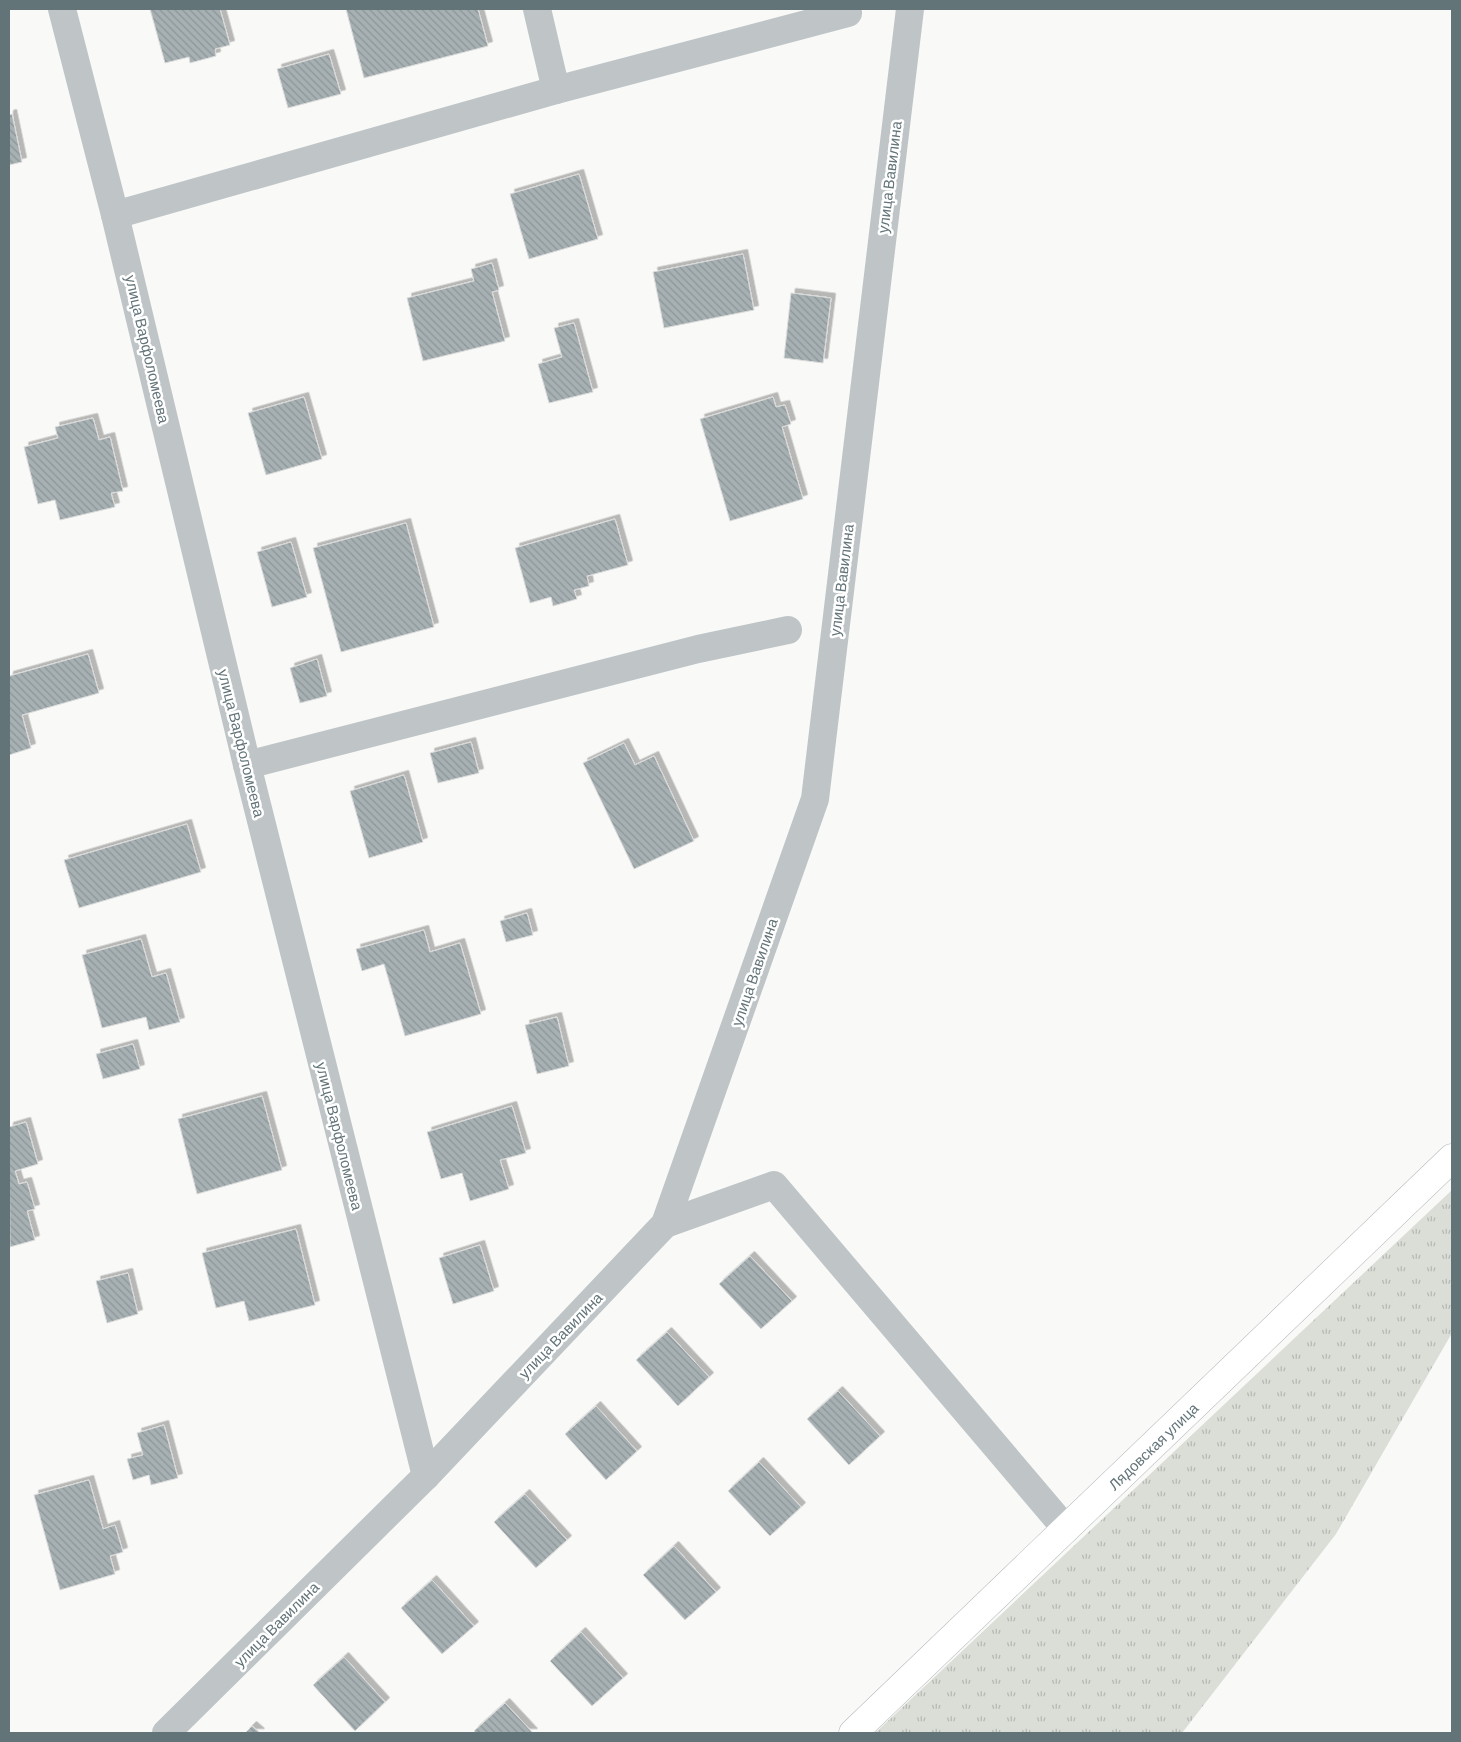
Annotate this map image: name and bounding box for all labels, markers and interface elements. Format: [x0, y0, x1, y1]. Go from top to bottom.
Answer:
street label: улица Вавилина [873, 119, 905, 234]
street label: улица Варфоломеева [122, 273, 174, 426]
street label: улица Вавилина [825, 522, 857, 637]
street label: улица Варфоломеева [215, 667, 269, 819]
street label: улица Вавилина [727, 915, 781, 1028]
street label: улица Варфоломеева [313, 1060, 367, 1212]
street label: улица Вавилина [514, 1288, 606, 1382]
street label: Лядовская улица [1104, 1398, 1202, 1493]
street label: улица Вавилина [230, 1577, 323, 1670]

